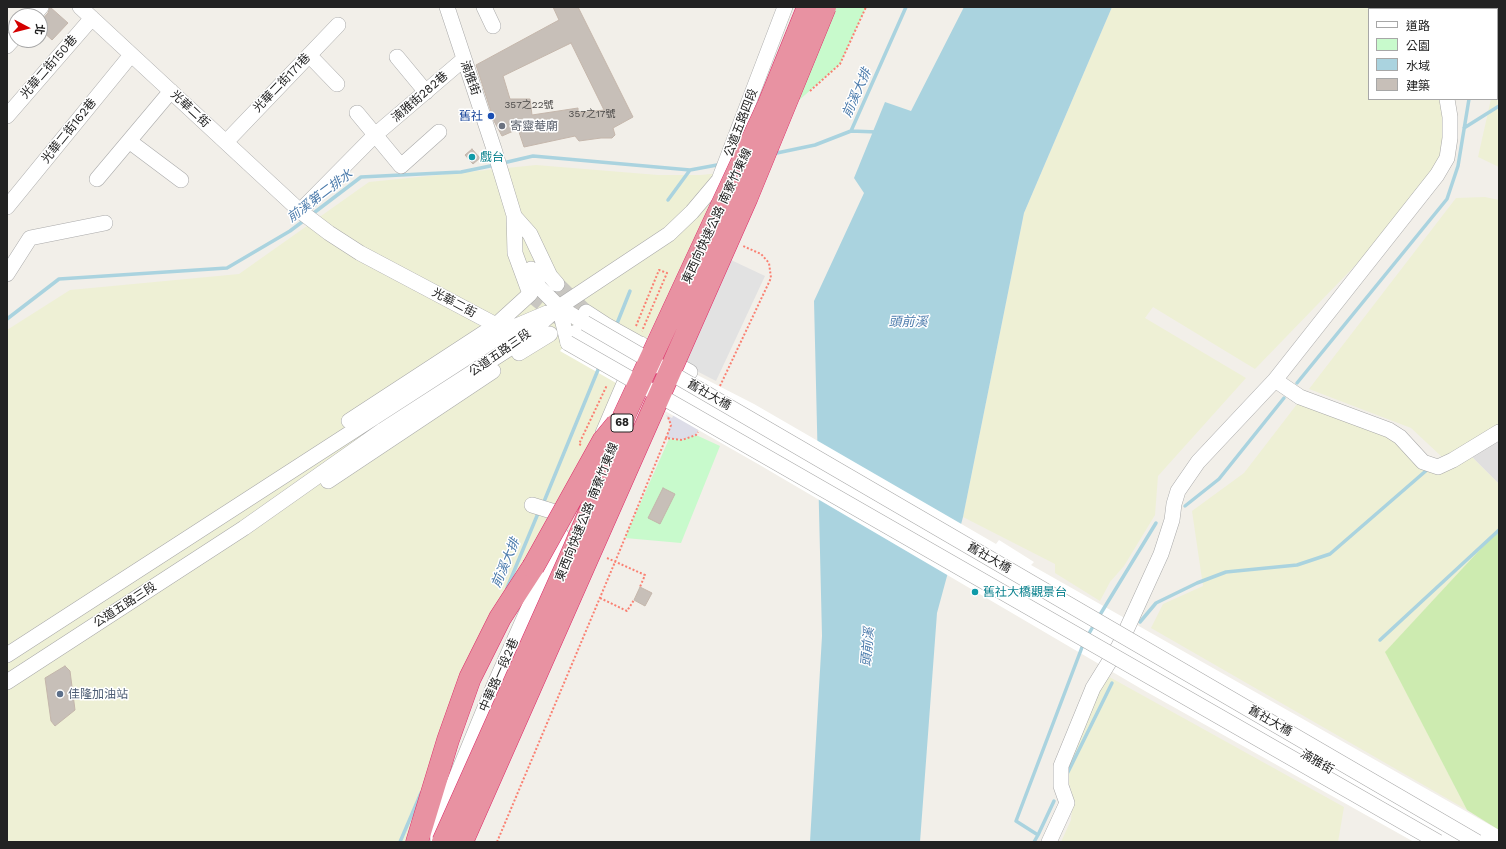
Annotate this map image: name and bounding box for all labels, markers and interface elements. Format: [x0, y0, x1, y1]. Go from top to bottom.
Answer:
north arrow [8, 8, 48, 48]
legend [1368, 8, 1498, 100]
text: 道路 [1406, 19, 1430, 33]
text: 北 [32, 23, 47, 36]
street label: 光華二街150巷 [18, 32, 80, 102]
text: 公園 [1406, 39, 1430, 53]
street label: 光華二街171巷 [250, 51, 314, 115]
street label: 湳雅街 [457, 59, 483, 97]
text: 水域 [1406, 59, 1430, 73]
water label: 前溪大排 [839, 66, 875, 120]
street label: 湳雅街282巷 [389, 69, 451, 125]
text: 建築 [1406, 79, 1430, 93]
street label: 光華二街 [168, 87, 212, 131]
street label: 公道五路四段 [721, 87, 761, 159]
street label: 光華二街162巷 [39, 96, 99, 166]
house number: 357之22號 [505, 99, 553, 111]
house number: 357之17號 [569, 108, 615, 120]
place label: 舊社 [459, 109, 483, 123]
marker: 舊社 [486, 111, 496, 121]
place label: 寄靈菴廟 [510, 119, 558, 133]
marker: 寄靈菴廟 [497, 121, 507, 131]
street label: 東西向快速公路 南寮竹東線 [679, 146, 755, 286]
place label: 戲台 [480, 150, 504, 164]
marker: 戲台 [467, 152, 477, 162]
water label: 前溪第二排水 [284, 166, 356, 226]
street label: 光華二街 [429, 285, 479, 321]
water label: 頭前溪 [889, 314, 927, 330]
street label: 公道五路三段 [466, 326, 534, 380]
street label: 舊社大橋 [685, 377, 733, 413]
road number: 68 [611, 414, 633, 432]
street label: 東西向快速公路 南寮竹東線 [553, 441, 621, 583]
water label: 前溪大排 [489, 536, 523, 590]
street label: 舊社大橋 [965, 540, 1013, 576]
street label: 公道五路三段 [91, 579, 159, 631]
place label: 舊社大橋觀景台 [983, 585, 1067, 599]
marker: 舊社大橋觀景台 [970, 587, 980, 597]
water label: 頭前溪 [859, 627, 877, 667]
street label: 中華路一段2巷 [476, 636, 522, 714]
place label: 佳隆加油站 [68, 687, 128, 701]
marker: 佳隆加油站 [55, 689, 65, 699]
street label: 舊社大橋 [1246, 703, 1294, 739]
street label: 湳雅街 [1298, 747, 1336, 777]

